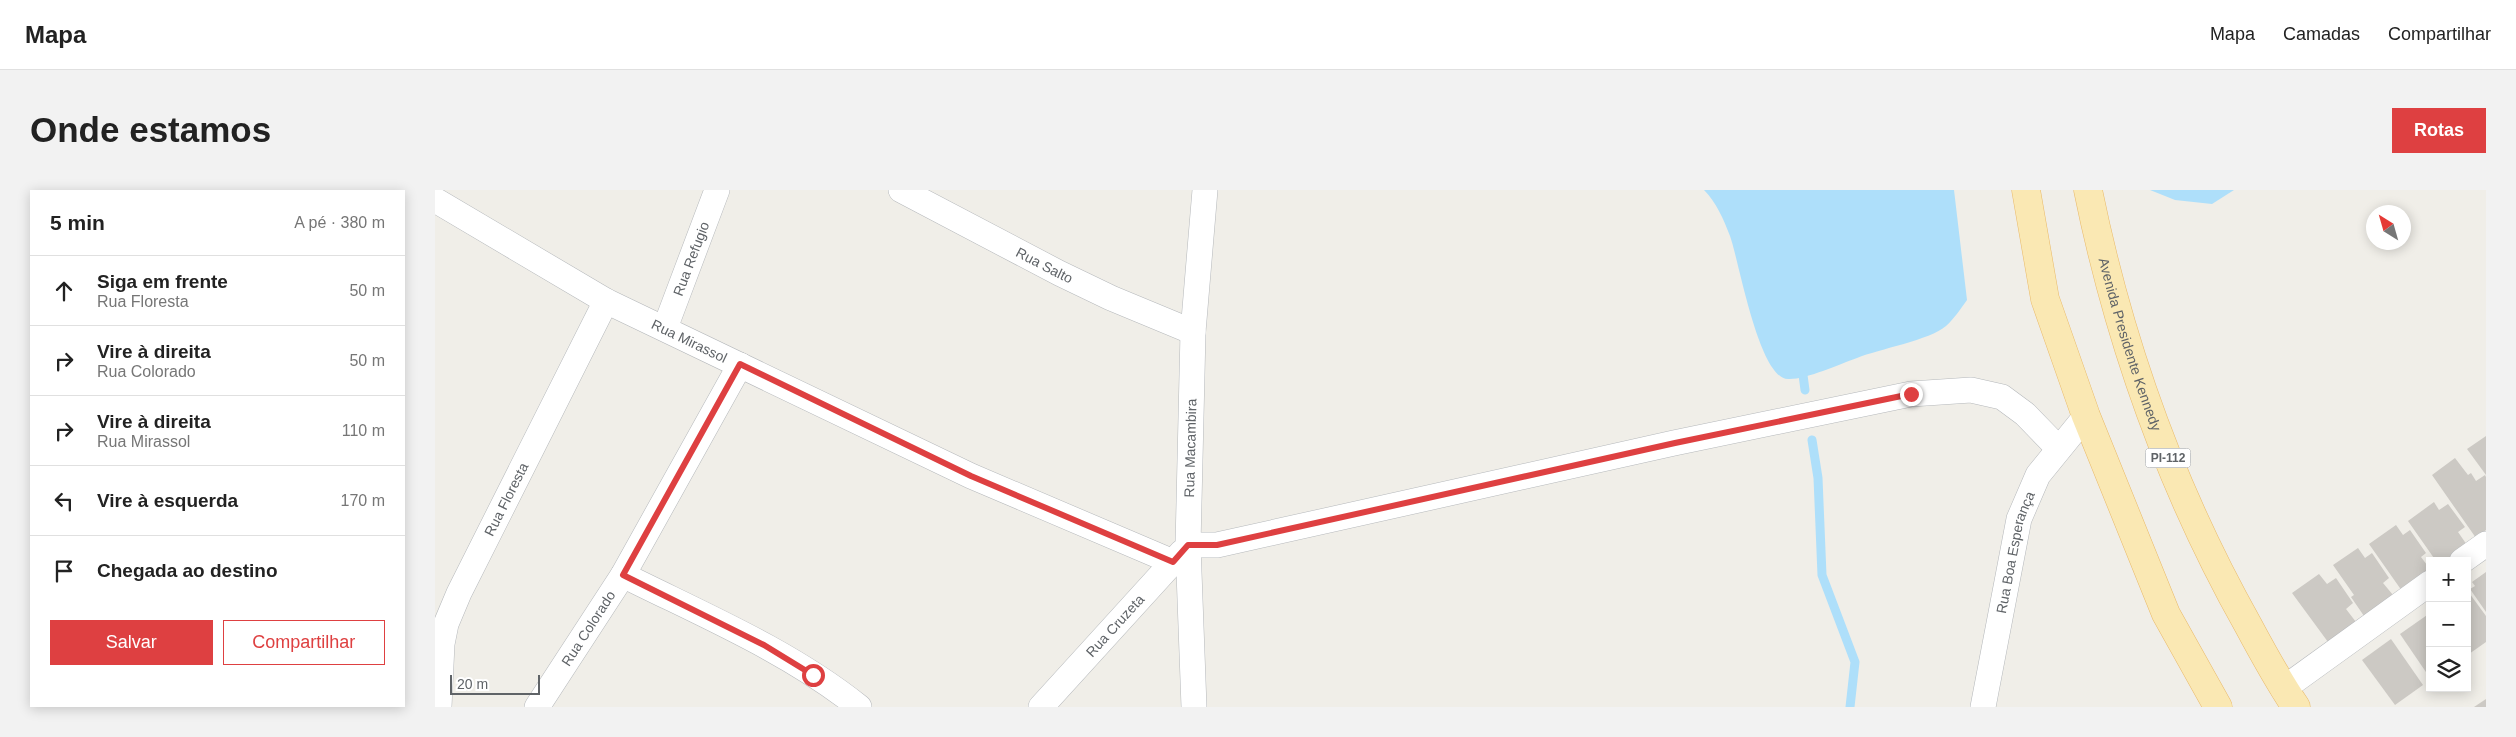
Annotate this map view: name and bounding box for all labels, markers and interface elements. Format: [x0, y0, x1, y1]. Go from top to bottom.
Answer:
text: Mapa [25, 21, 86, 48]
text: Mapa [2210, 24, 2255, 44]
text: Camadas [2283, 24, 2360, 44]
text: Compartilhar [2388, 24, 2491, 44]
button: Rotas [2392, 108, 2486, 153]
text: Onde estamos [30, 110, 271, 149]
north arrow [2366, 205, 2411, 250]
text: 5 min [50, 211, 105, 234]
text: A pé · 380 m [294, 214, 385, 231]
street label: Rua Refugio [670, 219, 712, 298]
street label: Rua Salto [1013, 244, 1076, 286]
street label: Avenida Presidente Kennedy [2096, 256, 2165, 433]
text: Siga em frente [97, 271, 228, 292]
icon: ahead [50, 277, 78, 305]
text: 50 m [349, 282, 385, 299]
text: Rua Floresta [97, 293, 189, 310]
street label: Rua Mirassol [649, 316, 730, 366]
text: Vire à direita [97, 341, 211, 362]
icon: right [50, 347, 78, 375]
text: 50 m [349, 352, 385, 369]
text: Rua Colorado [97, 363, 196, 380]
route end [1900, 383, 1923, 406]
street label: Rua Macambira [1181, 398, 1199, 498]
text: Vire à direita [97, 411, 211, 432]
icon: right [50, 417, 78, 445]
text: 110 m [342, 422, 385, 439]
text: Rua Mirassol [97, 433, 190, 450]
road number: PI-112 [2145, 448, 2191, 468]
street label: Rua Floresta [481, 460, 531, 539]
icon: left [50, 487, 78, 515]
street label: Rua Boa Esperança [1993, 489, 2038, 615]
text: Vire à esquerda [97, 490, 238, 511]
text: 170 m [341, 492, 385, 509]
icon: arrive [50, 557, 78, 585]
map controls [2426, 557, 2471, 692]
button: + [2426, 557, 2471, 602]
text: Chegada ao destino [97, 560, 278, 581]
street label: Rua Colorado [558, 587, 619, 669]
street label: Rua Cruzeta [1083, 591, 1148, 660]
button: − [2426, 602, 2471, 647]
button: Salvar [50, 620, 213, 665]
button: Compartilhar [223, 620, 385, 665]
button: layers [2426, 647, 2471, 692]
route start [802, 664, 825, 687]
scale bar [450, 672, 540, 695]
text: 20 m [457, 676, 488, 692]

